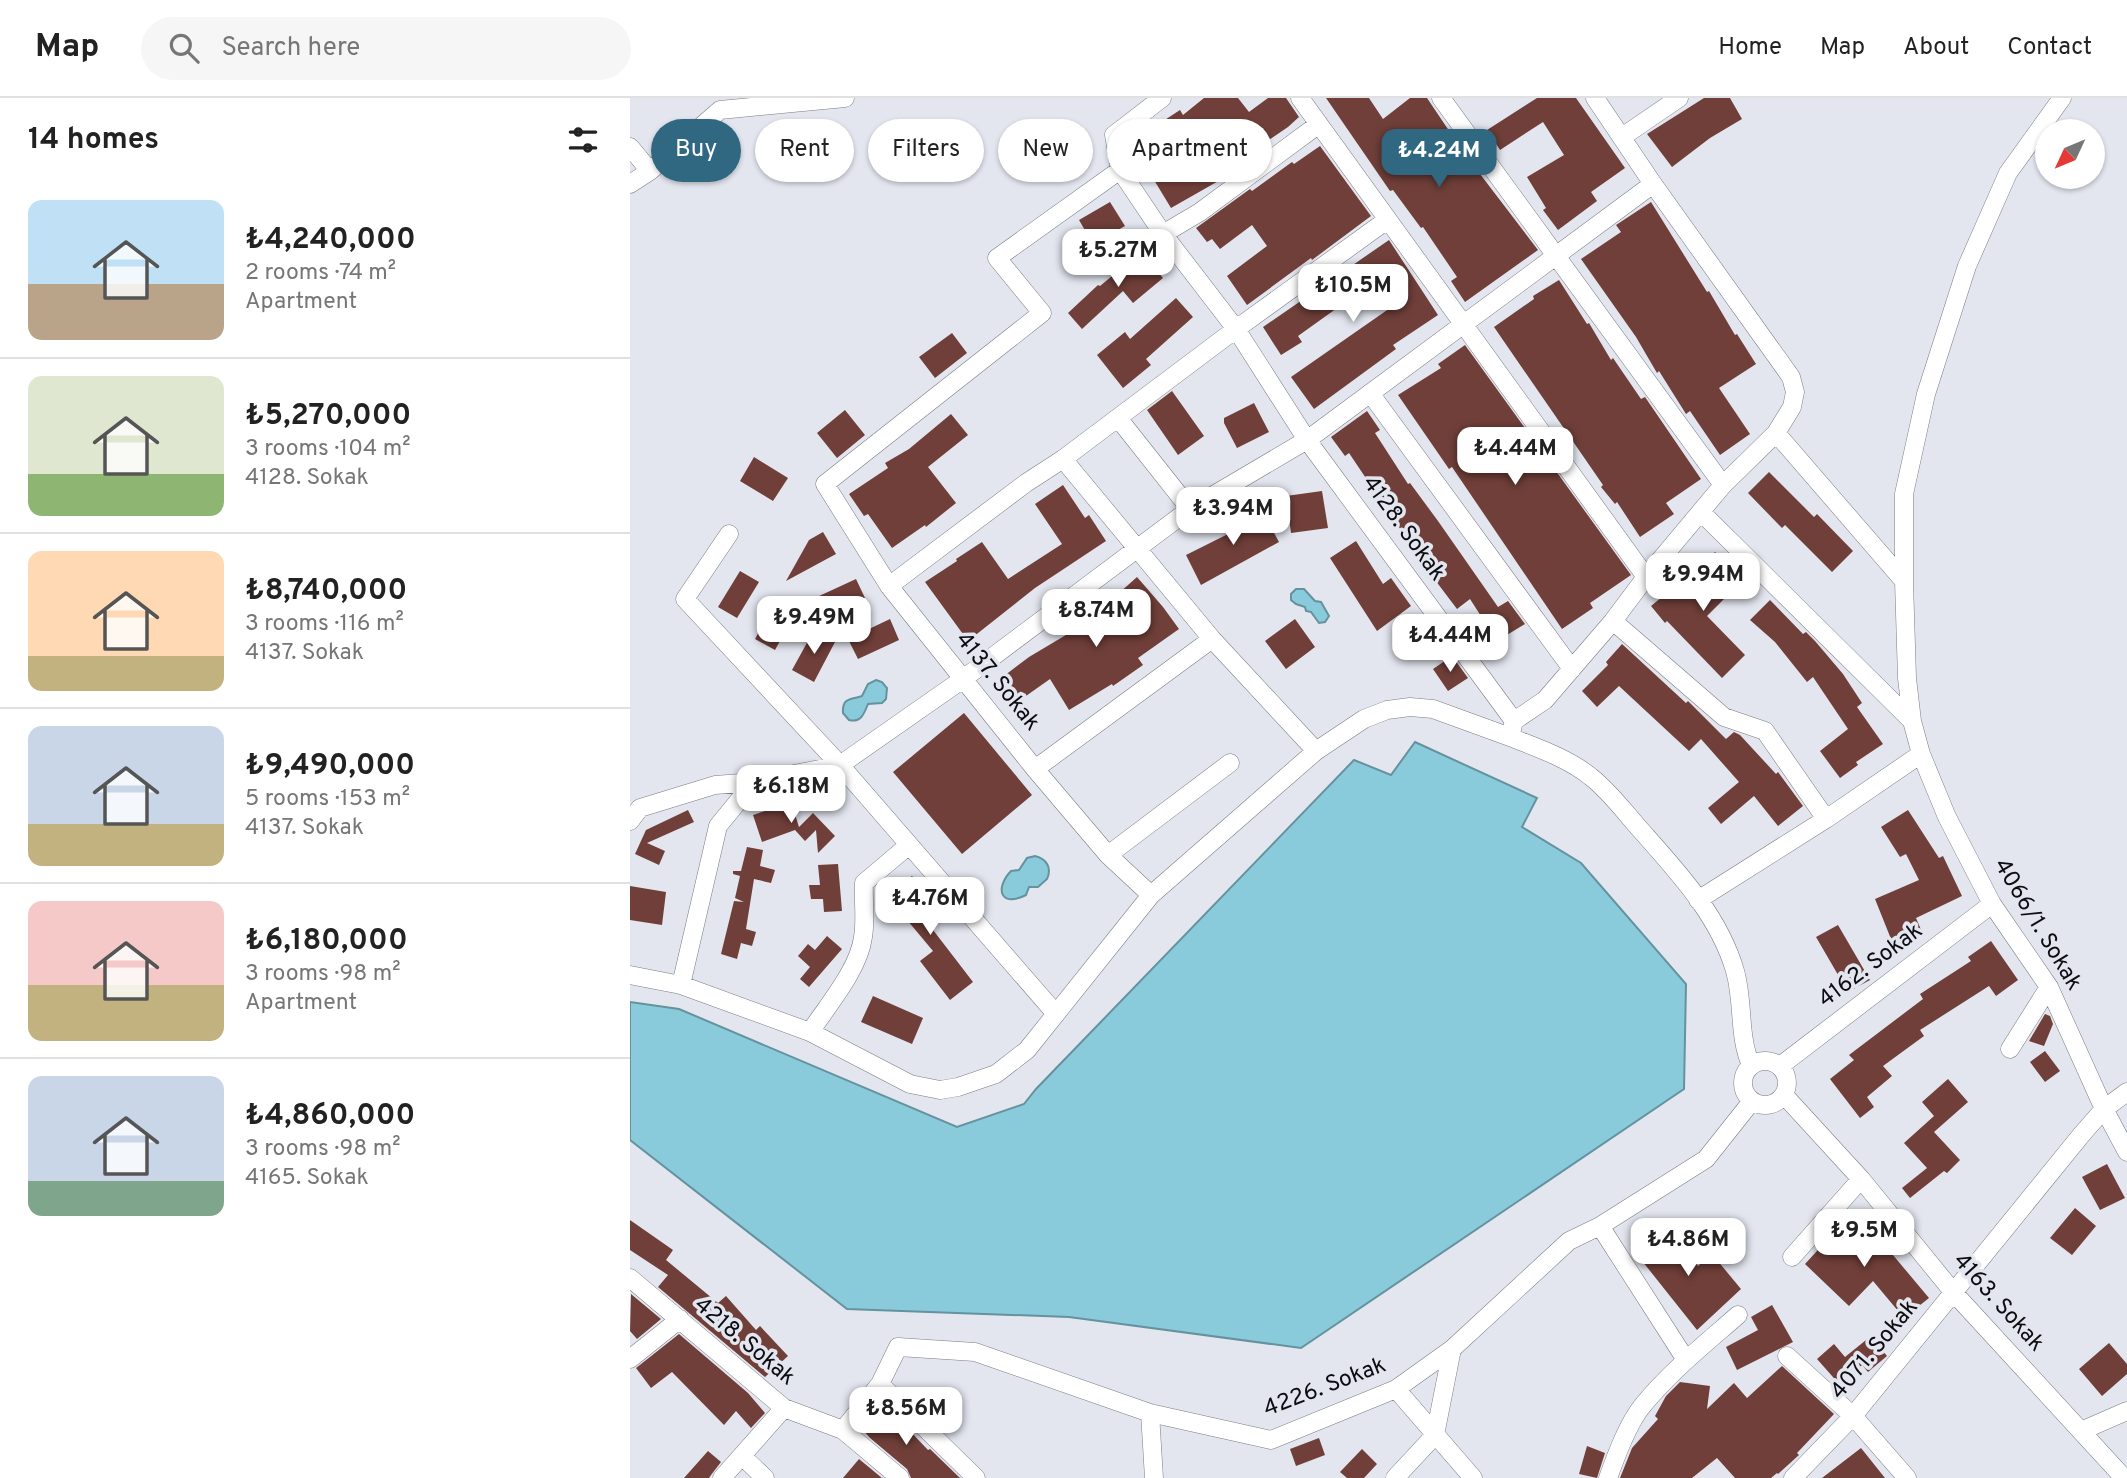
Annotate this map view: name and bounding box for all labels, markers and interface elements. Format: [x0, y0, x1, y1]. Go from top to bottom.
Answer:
search box [141, 17, 631, 80]
text: Map [35, 27, 99, 69]
icon: search [165, 29, 203, 67]
text: Search here [221, 32, 360, 65]
text: Home [1718, 33, 1782, 63]
text: Map [1820, 33, 1865, 63]
text: About [1903, 33, 1969, 63]
text: Contact [2007, 33, 2092, 63]
chip: Buy [651, 119, 741, 182]
chip: Rent [755, 119, 854, 182]
chip: Filters [868, 119, 984, 182]
chip: New [998, 119, 1093, 182]
chip: Apartment [1107, 119, 1272, 182]
north arrow [2035, 119, 2105, 189]
map controls [2035, 119, 2105, 189]
icon: filters [564, 121, 602, 159]
text: 14 homes [28, 122, 159, 159]
pin: ₺4.24M [1382, 130, 1496, 189]
text: ₺4.24M [1398, 137, 1480, 166]
text: ₺4,240,000 [245, 222, 416, 259]
icon: home [84, 228, 168, 312]
pin: ₺5.27M [1061, 230, 1175, 289]
text: ₺5.27M [1078, 237, 1158, 266]
text: 2 rooms · 74 m² [245, 259, 396, 288]
pin: ₺10.5M [1296, 264, 1410, 324]
text: ₺10.5M [1314, 272, 1392, 301]
text: Apartment [245, 288, 357, 317]
text: ₺5,270,000 [245, 398, 411, 435]
icon: home [84, 404, 168, 488]
pin: ₺4.44M [1458, 428, 1572, 487]
text: 3 rooms · 104 m² [245, 435, 410, 464]
text: ₺4.44M [1473, 435, 1557, 464]
text: 4128. Sokak [245, 464, 369, 493]
street label: 4128. Sokak [1355, 470, 1451, 588]
pin: ₺3.94M [1176, 488, 1290, 547]
text: ₺3.94M [1192, 495, 1274, 524]
pin: ₺9.94M [1646, 554, 1760, 613]
text: ₺9.94M [1662, 561, 1744, 590]
text: ₺8,740,000 [245, 573, 407, 610]
icon: home [84, 579, 168, 663]
pin: ₺8.74M [1039, 589, 1153, 649]
pin: ₺9.49M [757, 596, 871, 656]
text: ₺8.74M [1058, 597, 1134, 626]
text: ₺9.49M [773, 604, 855, 633]
text: 3 rooms · 116 m² [245, 610, 404, 639]
pin: ₺4.44M [1393, 614, 1507, 674]
text: ₺4.44M [1408, 622, 1492, 651]
street label: 4137. Sokak [948, 627, 1046, 737]
text: 4137. Sokak [245, 639, 364, 668]
text: ₺9,490,000 [245, 748, 415, 785]
icon: home [84, 754, 168, 838]
pin: ₺6.18M [734, 766, 848, 825]
text: ₺6.18M [752, 773, 830, 802]
text: 5 rooms · 153 m² [245, 785, 410, 814]
text: 4137. Sokak [245, 814, 364, 843]
street label: 4066/1. Sokak [1986, 854, 2088, 996]
pin: ₺4.76M [873, 878, 987, 937]
text: ₺4.76M [891, 885, 969, 914]
street label: 4162. Sokak [1813, 917, 1929, 1015]
text: ₺6,180,000 [245, 923, 408, 960]
icon: home [84, 929, 168, 1013]
text: 3 rooms · 98 m² [245, 960, 401, 989]
text: Apartment [245, 989, 357, 1018]
text: ₺4,860,000 [245, 1098, 415, 1135]
icon: home [84, 1104, 168, 1188]
text: 3 rooms · 98 m² [245, 1135, 401, 1164]
text: 4165. Sokak [245, 1164, 369, 1193]
pin: ₺9.5M [1815, 1210, 1913, 1269]
text: ₺9.5M [1830, 1217, 1898, 1246]
pin: ₺4.86M [1631, 1218, 1745, 1278]
text: ₺4.86M [1647, 1226, 1729, 1255]
street label: 4163. Sokak [1946, 1248, 2050, 1358]
street label: 4218. Sokak [687, 1291, 801, 1393]
street label: 4071. Sokak [1825, 1294, 1925, 1406]
street label: 4226. Sokak [1260, 1351, 1390, 1425]
pin: ₺8.56M [849, 1388, 963, 1447]
text: ₺8.56M [865, 1395, 947, 1424]

